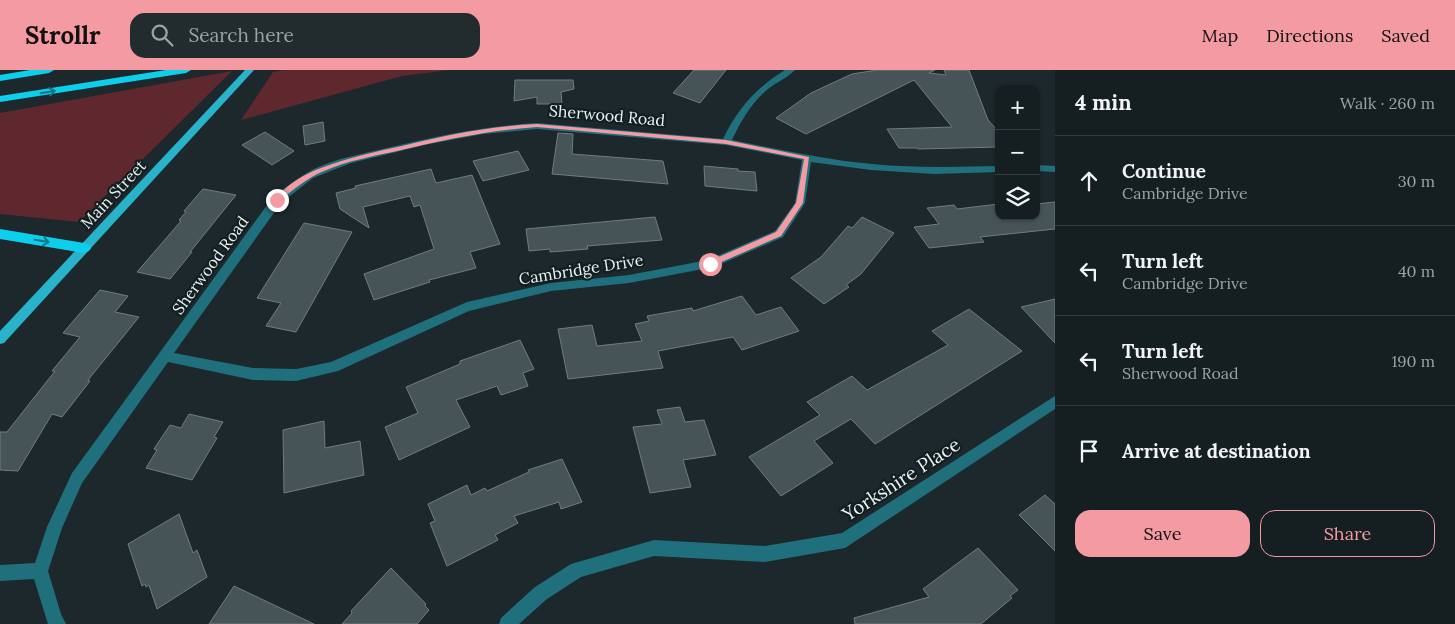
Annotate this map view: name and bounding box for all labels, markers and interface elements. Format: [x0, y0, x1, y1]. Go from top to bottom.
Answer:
search box [130, 13, 480, 58]
text: Strollr [25, 20, 100, 51]
icon: search [148, 21, 176, 49]
text: Search here [188, 23, 294, 47]
text: Map [1202, 24, 1238, 47]
text: Directions [1266, 24, 1353, 47]
text: Saved [1381, 24, 1430, 47]
map controls [995, 85, 1040, 220]
button: + [995, 85, 1040, 130]
one-way arrow [40, 86, 56, 96]
text: 4 min [1075, 89, 1132, 116]
text: Walk · 260 m [1340, 93, 1435, 113]
street label: Sherwood Road [548, 100, 666, 130]
button: − [995, 130, 1040, 175]
street label: Main Street [76, 155, 150, 233]
text: Continue [1122, 159, 1206, 183]
icon: ahead [1075, 167, 1103, 195]
text: 30 m [1398, 171, 1435, 191]
button: layers [995, 175, 1040, 220]
text: Cambridge Drive [1122, 183, 1248, 203]
route end [266, 189, 289, 212]
street label: Sherwood Road [168, 212, 253, 318]
one-way arrow [34, 236, 50, 246]
street label: Cambridge Drive [517, 249, 645, 289]
text: Turn left [1122, 249, 1203, 273]
route start [699, 253, 722, 276]
icon: left [1075, 257, 1103, 285]
text: 40 m [1398, 261, 1435, 281]
text: Cambridge Drive [1122, 273, 1248, 293]
text: Turn left [1122, 339, 1203, 363]
icon: left [1075, 347, 1103, 375]
text: 190 m [1391, 351, 1435, 371]
text: Sherwood Road [1122, 363, 1239, 383]
street label: Yorkshire Place [837, 432, 964, 527]
icon: arrive [1075, 437, 1103, 465]
text: Arrive at destination [1122, 439, 1311, 463]
button: Save [1075, 510, 1250, 557]
button: Share [1260, 510, 1435, 557]

